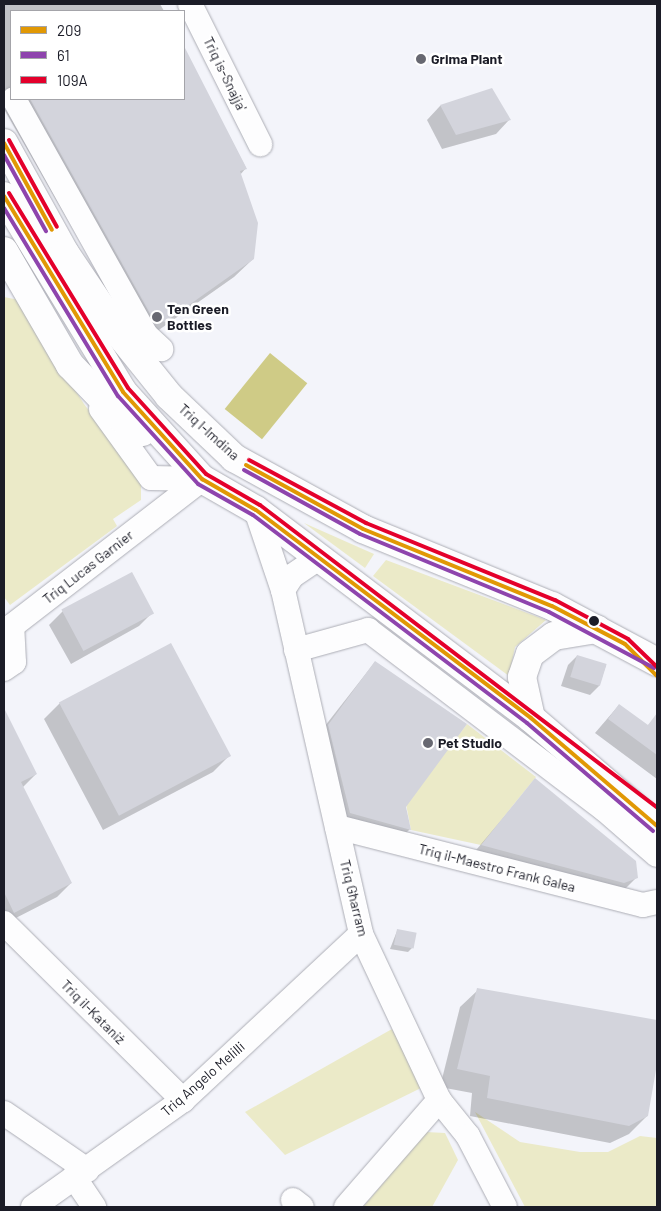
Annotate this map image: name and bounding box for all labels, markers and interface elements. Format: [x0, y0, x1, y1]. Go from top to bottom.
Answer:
legend [10, 10, 185, 100]
text: 209 [57, 21, 81, 39]
street label: Triq is-Snajja' [200, 34, 250, 114]
text: 61 [57, 46, 70, 64]
place label: Grima Plant [431, 51, 503, 67]
marker: Grima Plant [415, 53, 427, 65]
text: 109A [57, 71, 88, 89]
place label: Ten Green Bottles [167, 301, 229, 334]
marker: Ten Green Bottles [151, 311, 163, 323]
street label: Triq l-Imdina [175, 400, 243, 464]
street label: Triq Lucas Garnier [39, 526, 137, 608]
unlabelled marker [589, 616, 599, 626]
place label: Pet Studio [438, 735, 502, 751]
marker: Pet Studio [422, 737, 434, 749]
street label: Triq il-Maestro Frank Galea [417, 840, 577, 896]
street label: Triq Għarram [336, 858, 372, 938]
street label: Triq il-Kataniż [57, 976, 129, 1048]
street label: Triq Angelo Melilli [158, 1038, 248, 1120]

